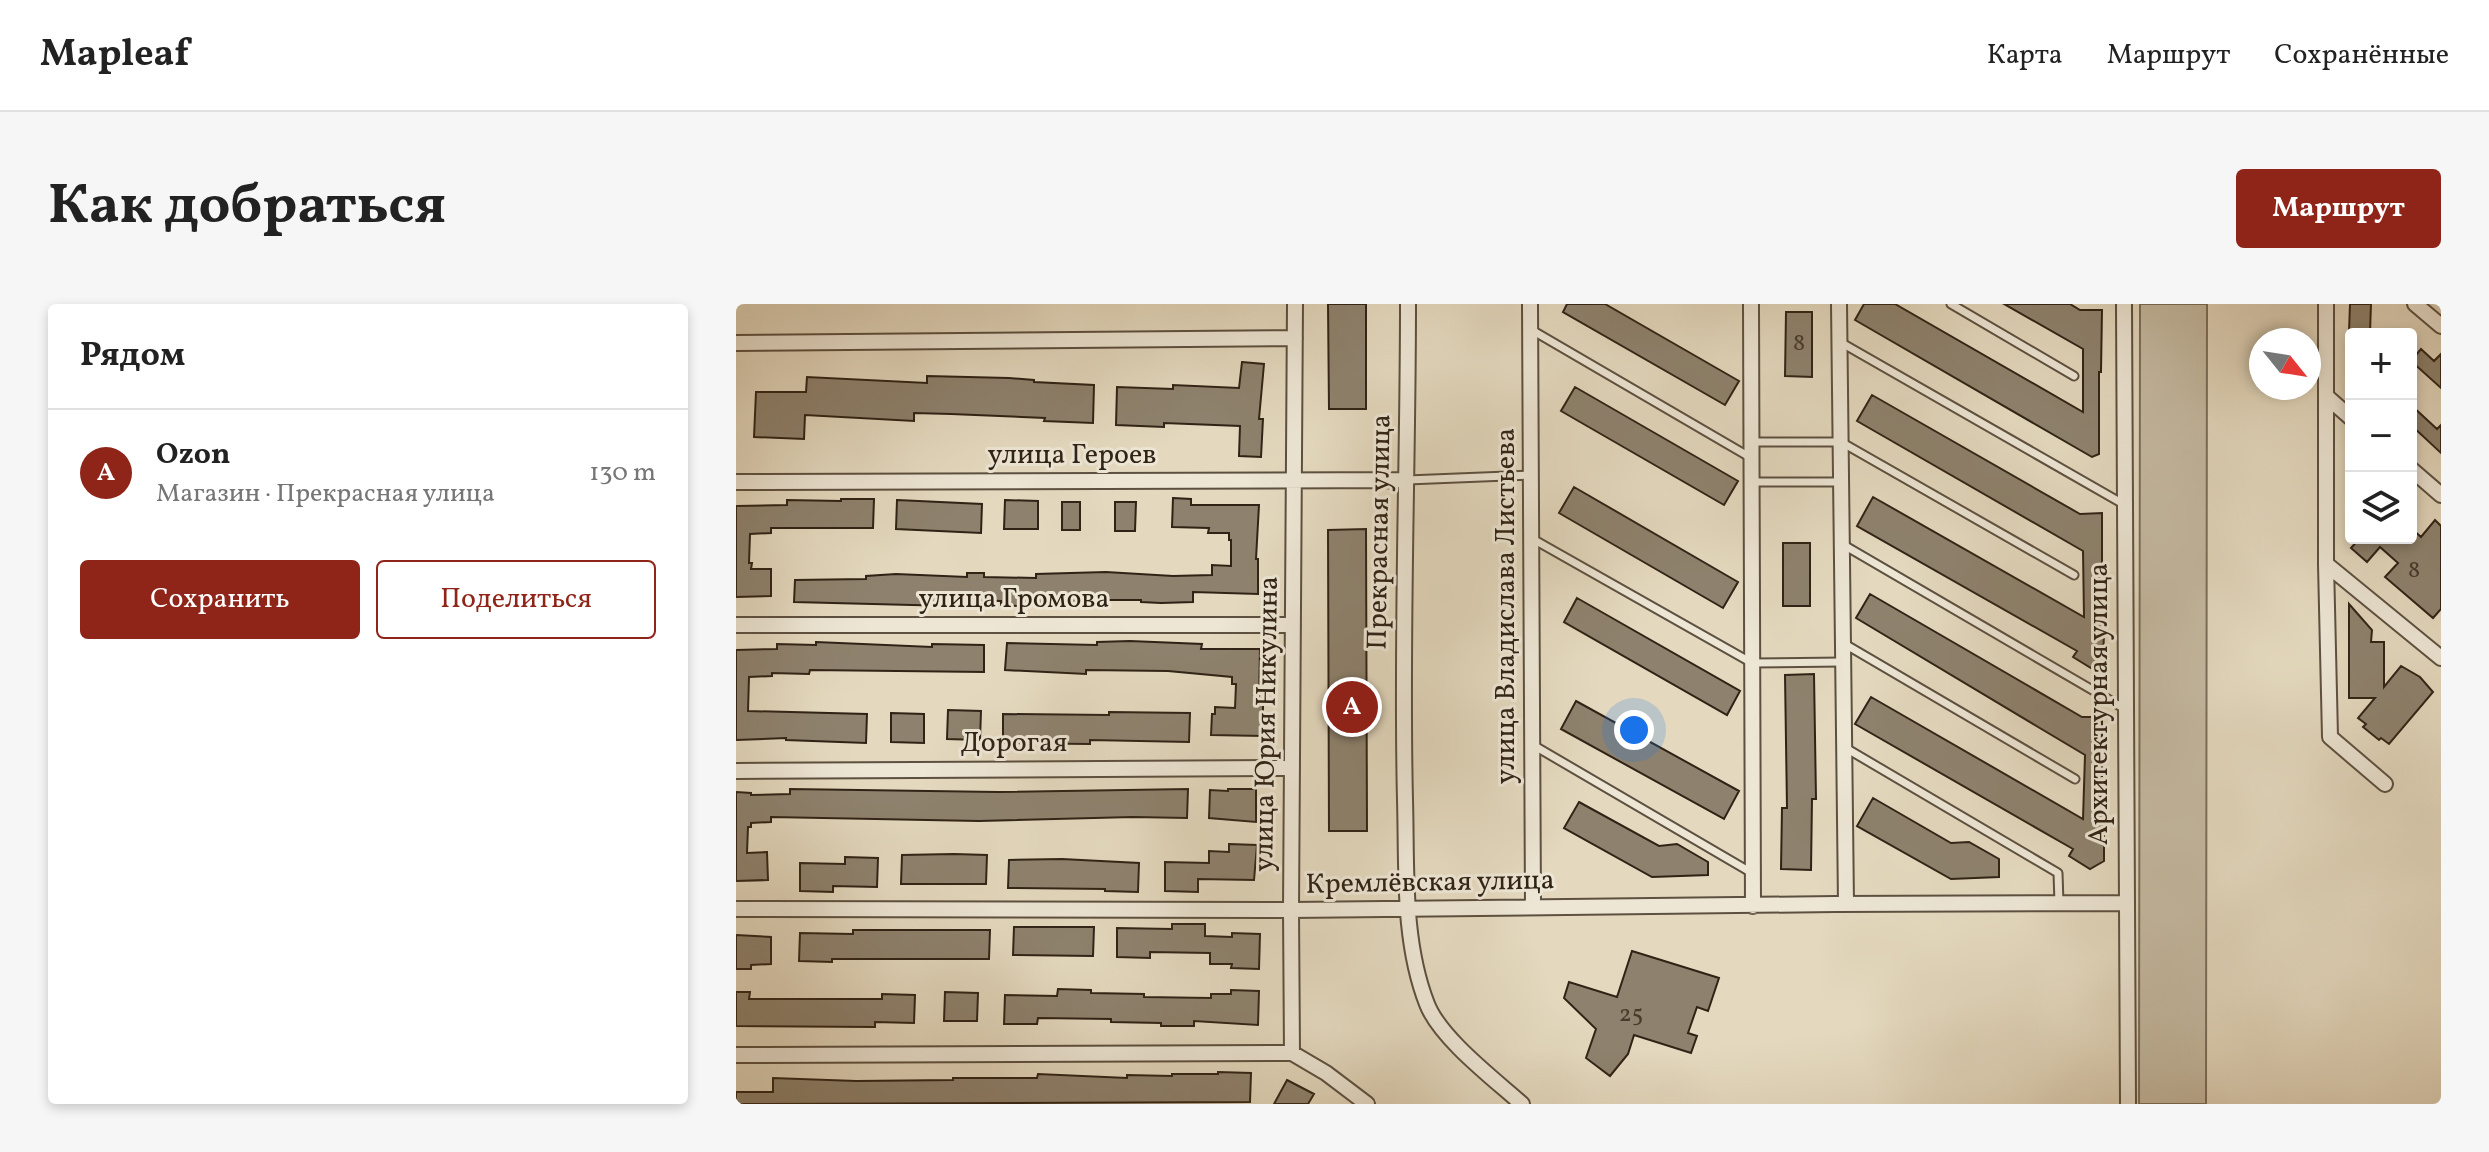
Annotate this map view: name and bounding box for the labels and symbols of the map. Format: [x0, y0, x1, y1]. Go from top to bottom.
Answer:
house number: 8 [1793, 327, 1805, 361]
north arrow [2249, 328, 2321, 400]
street label: Прекрасная улица [1358, 414, 1402, 650]
street label: улица Владислава Листьева [1487, 428, 1526, 784]
street label: улица Героев [988, 436, 1156, 475]
house number: 8 [2408, 554, 2420, 588]
street label: Архитектурная улица [2080, 563, 2119, 845]
street label: улица Юрия Никулина [1245, 576, 1289, 872]
street label: улица Громова [919, 580, 1109, 619]
pin: A [1326, 677, 1378, 737]
your location [1614, 710, 1654, 750]
street label: Дорогая [961, 724, 1067, 763]
street label: Кремлёвская улица [1305, 861, 1555, 905]
house number: 25 [1619, 998, 1643, 1032]

